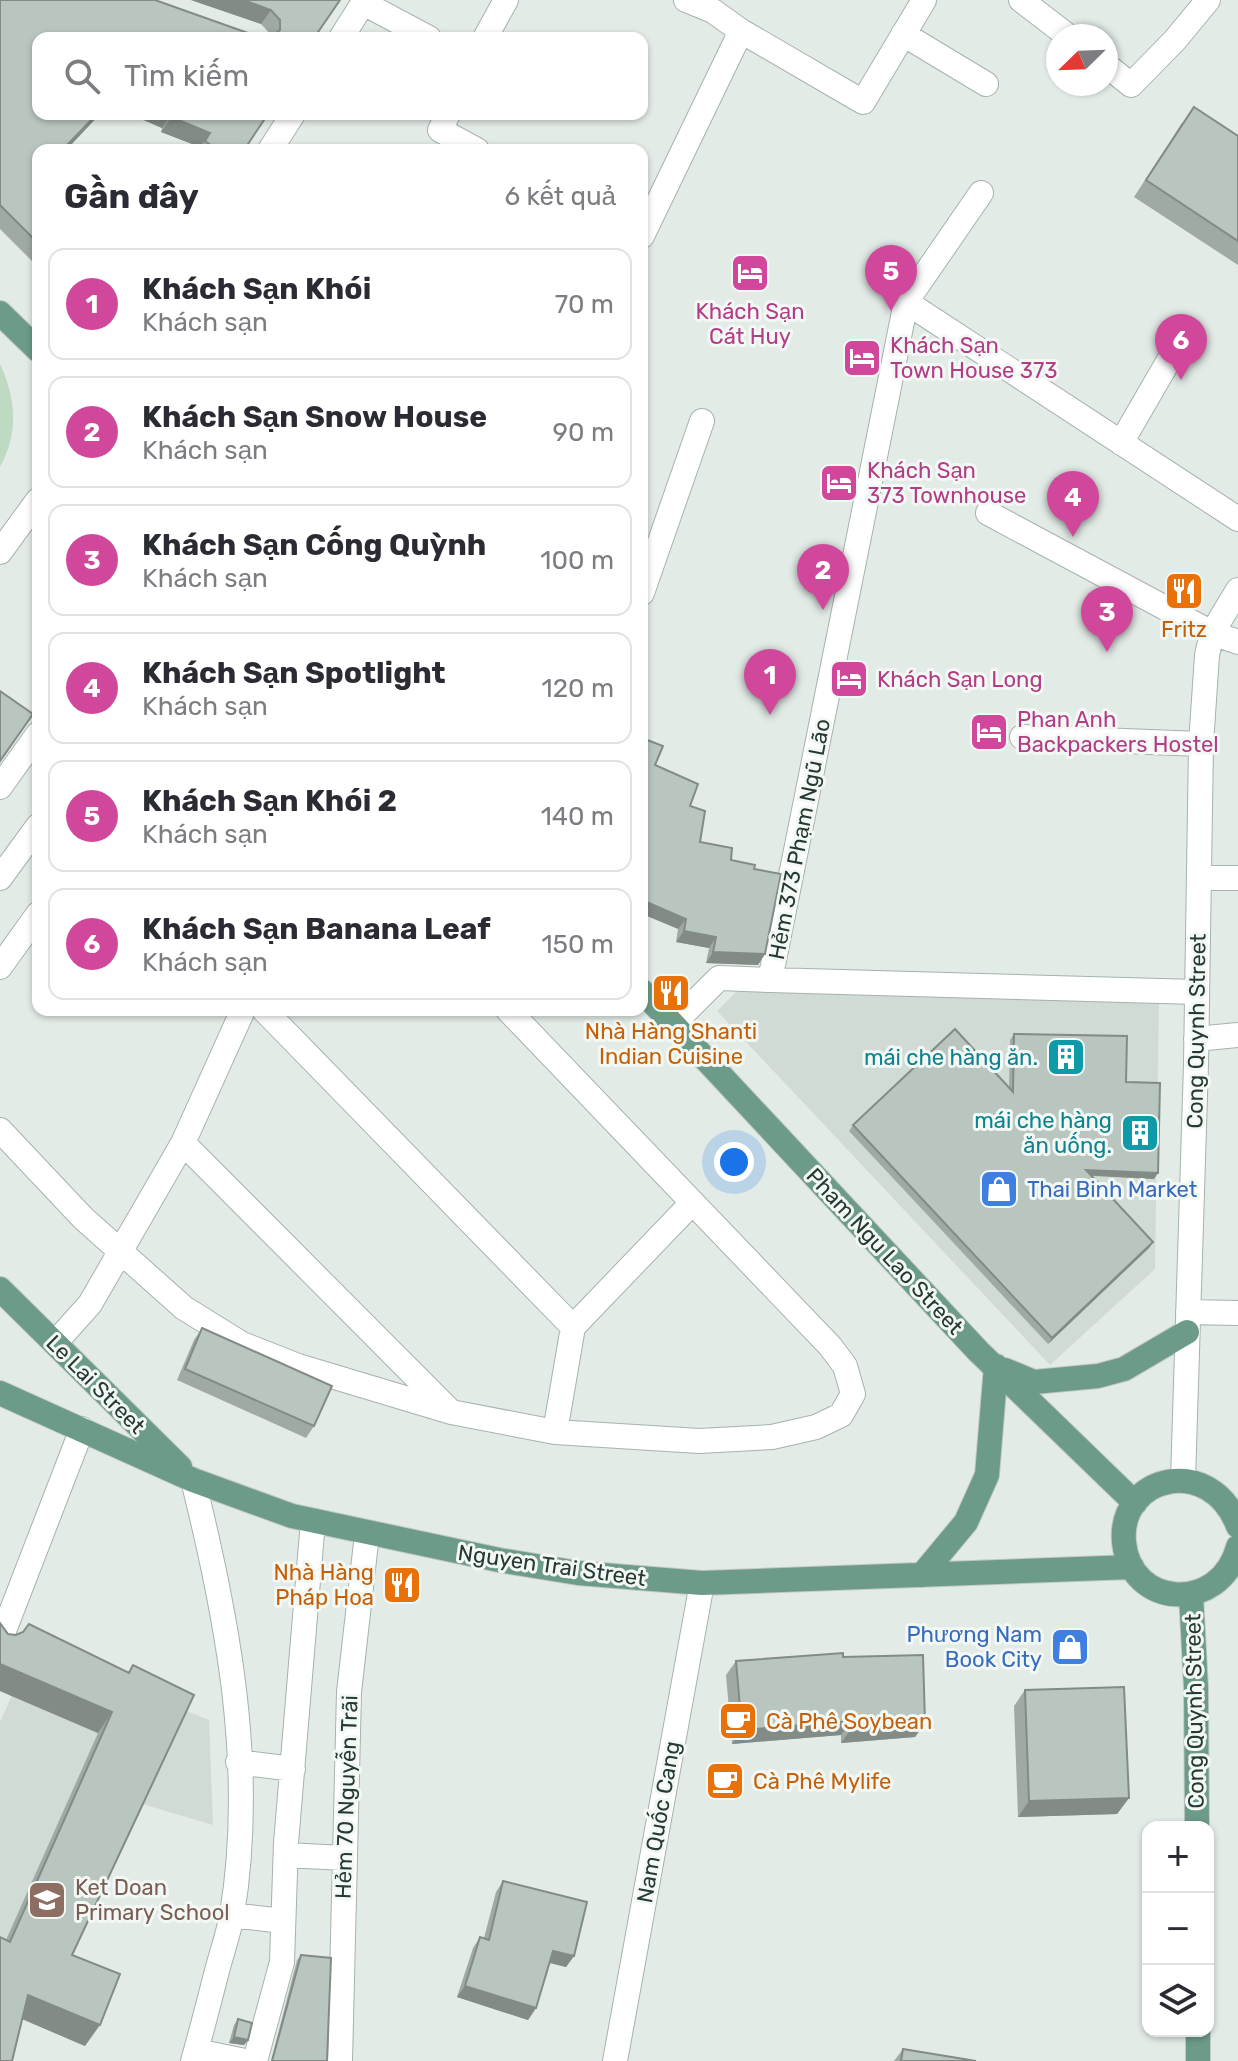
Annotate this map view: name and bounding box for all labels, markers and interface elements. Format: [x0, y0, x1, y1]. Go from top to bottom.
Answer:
north arrow [1046, 24, 1118, 96]
search box [32, 32, 648, 120]
icon: search [60, 54, 104, 98]
text: Tìm kiếm [124, 58, 249, 94]
text: Gần đây [64, 176, 199, 217]
text: 6 kết quả [505, 181, 616, 212]
pin: 5 [865, 245, 917, 311]
hotel icon: Khách Sạn Cát Huy [729, 252, 771, 294]
text: Khách Sạn Khói [142, 271, 371, 307]
text: 1 [86, 289, 98, 320]
text: 70 m [555, 289, 614, 320]
place label: Khách Sạn Cát Huy [696, 298, 804, 350]
text: Khách sạn [142, 307, 268, 338]
pin: 6 [1155, 314, 1207, 380]
place label: Khách Sạn Town House 373 [890, 332, 1058, 384]
hotel icon: Khách Sạn Town House 373 [841, 337, 883, 379]
text: Khách Sạn Snow House [142, 399, 487, 435]
text: 2 [84, 417, 100, 448]
text: 90 m [553, 417, 614, 448]
text: Khách sạn [142, 435, 268, 466]
place label: Khách Sạn 373 Townhouse [867, 457, 1026, 509]
hotel icon: Khách Sạn 373 Townhouse [818, 462, 860, 504]
pin: 4 [1047, 471, 1099, 537]
text: Khách Sạn Cống Quỳnh [142, 527, 486, 563]
pin: 2 [797, 544, 849, 610]
text: 3 [83, 545, 101, 576]
text: 100 m [540, 545, 614, 576]
text: Khách sạn [142, 563, 268, 594]
restaurant icon: Fritz [1163, 570, 1205, 612]
pin: 3 [1081, 586, 1133, 652]
place label: Fritz [1161, 616, 1207, 643]
pin: 1 [744, 649, 796, 715]
text: Khách Sạn Spotlight [142, 655, 446, 691]
hotel icon: Khách Sạn Long [828, 658, 870, 700]
place label: Khách Sạn Long [877, 666, 1043, 693]
text: 4 [83, 673, 101, 704]
text: 120 m [542, 673, 614, 704]
text: Khách sạn [142, 691, 268, 722]
place label: Phan Anh Backpackers Hostel [1017, 706, 1219, 758]
hotel icon: Phan Anh Backpackers Hostel [968, 711, 1010, 753]
street label: Hẻm 373 Phạm Ngũ Lão [763, 716, 836, 962]
text: Khách Sạn Khói 2 [142, 783, 397, 819]
text: 5 [84, 801, 100, 832]
text: 140 m [541, 801, 614, 832]
text: Khách sạn [142, 819, 268, 850]
text: Khách Sạn Banana Leaf [142, 911, 491, 947]
text: 6 [84, 929, 100, 960]
text: 150 m [541, 929, 614, 960]
street label: Cong Quynh Street [1181, 933, 1212, 1129]
text: Khách sạn [142, 947, 268, 978]
restaurant icon: Nhà Hàng Shanti Indian Cuisine [650, 972, 692, 1014]
place label: Nhà Hàng Shanti Indian Cuisine [585, 1018, 757, 1070]
building icon: mái che hàng ăn. [1045, 1036, 1087, 1078]
place label: mái che hàng ăn. [864, 1044, 1038, 1071]
place label: mái che hàng ăn uống. [974, 1107, 1112, 1159]
building icon: mái che hàng ăn uống. [1119, 1112, 1161, 1154]
your location [714, 1142, 754, 1182]
street label: Pham Ngu Lao Street [800, 1162, 969, 1340]
shop icon: Thai Binh Market [978, 1168, 1020, 1210]
place label: Thai Binh Market [1027, 1176, 1198, 1203]
street label: Le Lai Street [41, 1329, 151, 1440]
street label: Nguyen Trai Street [456, 1539, 648, 1592]
place label: Nhà Hàng Pháp Hoa [273, 1559, 374, 1611]
restaurant icon: Nhà Hàng Pháp Hoa [381, 1564, 423, 1606]
street label: Cong Quynh Street [1179, 1613, 1210, 1809]
place label: Phương Nam Book City [906, 1621, 1042, 1673]
shop icon: Phương Nam Book City [1049, 1626, 1091, 1668]
street label: Hẻm 70 Nguyễn Trãi [329, 1695, 364, 1899]
cafe icon: Cà Phê Soybean [717, 1700, 759, 1742]
place label: Cà Phê Soybean [766, 1708, 932, 1735]
street label: Nam Quốc Cang [631, 1739, 686, 1905]
cafe icon: Cà Phê Mylife [704, 1760, 746, 1802]
place label: Cà Phê Mylife [753, 1768, 891, 1795]
map controls [1142, 1821, 1214, 2037]
button: + [1142, 1821, 1214, 1893]
place label: Ket Doan Primary School [75, 1874, 230, 1926]
school or university icon: Ket Doan Primary School [26, 1879, 68, 1921]
button: − [1142, 1893, 1214, 1965]
button: layers [1142, 1965, 1214, 2037]

